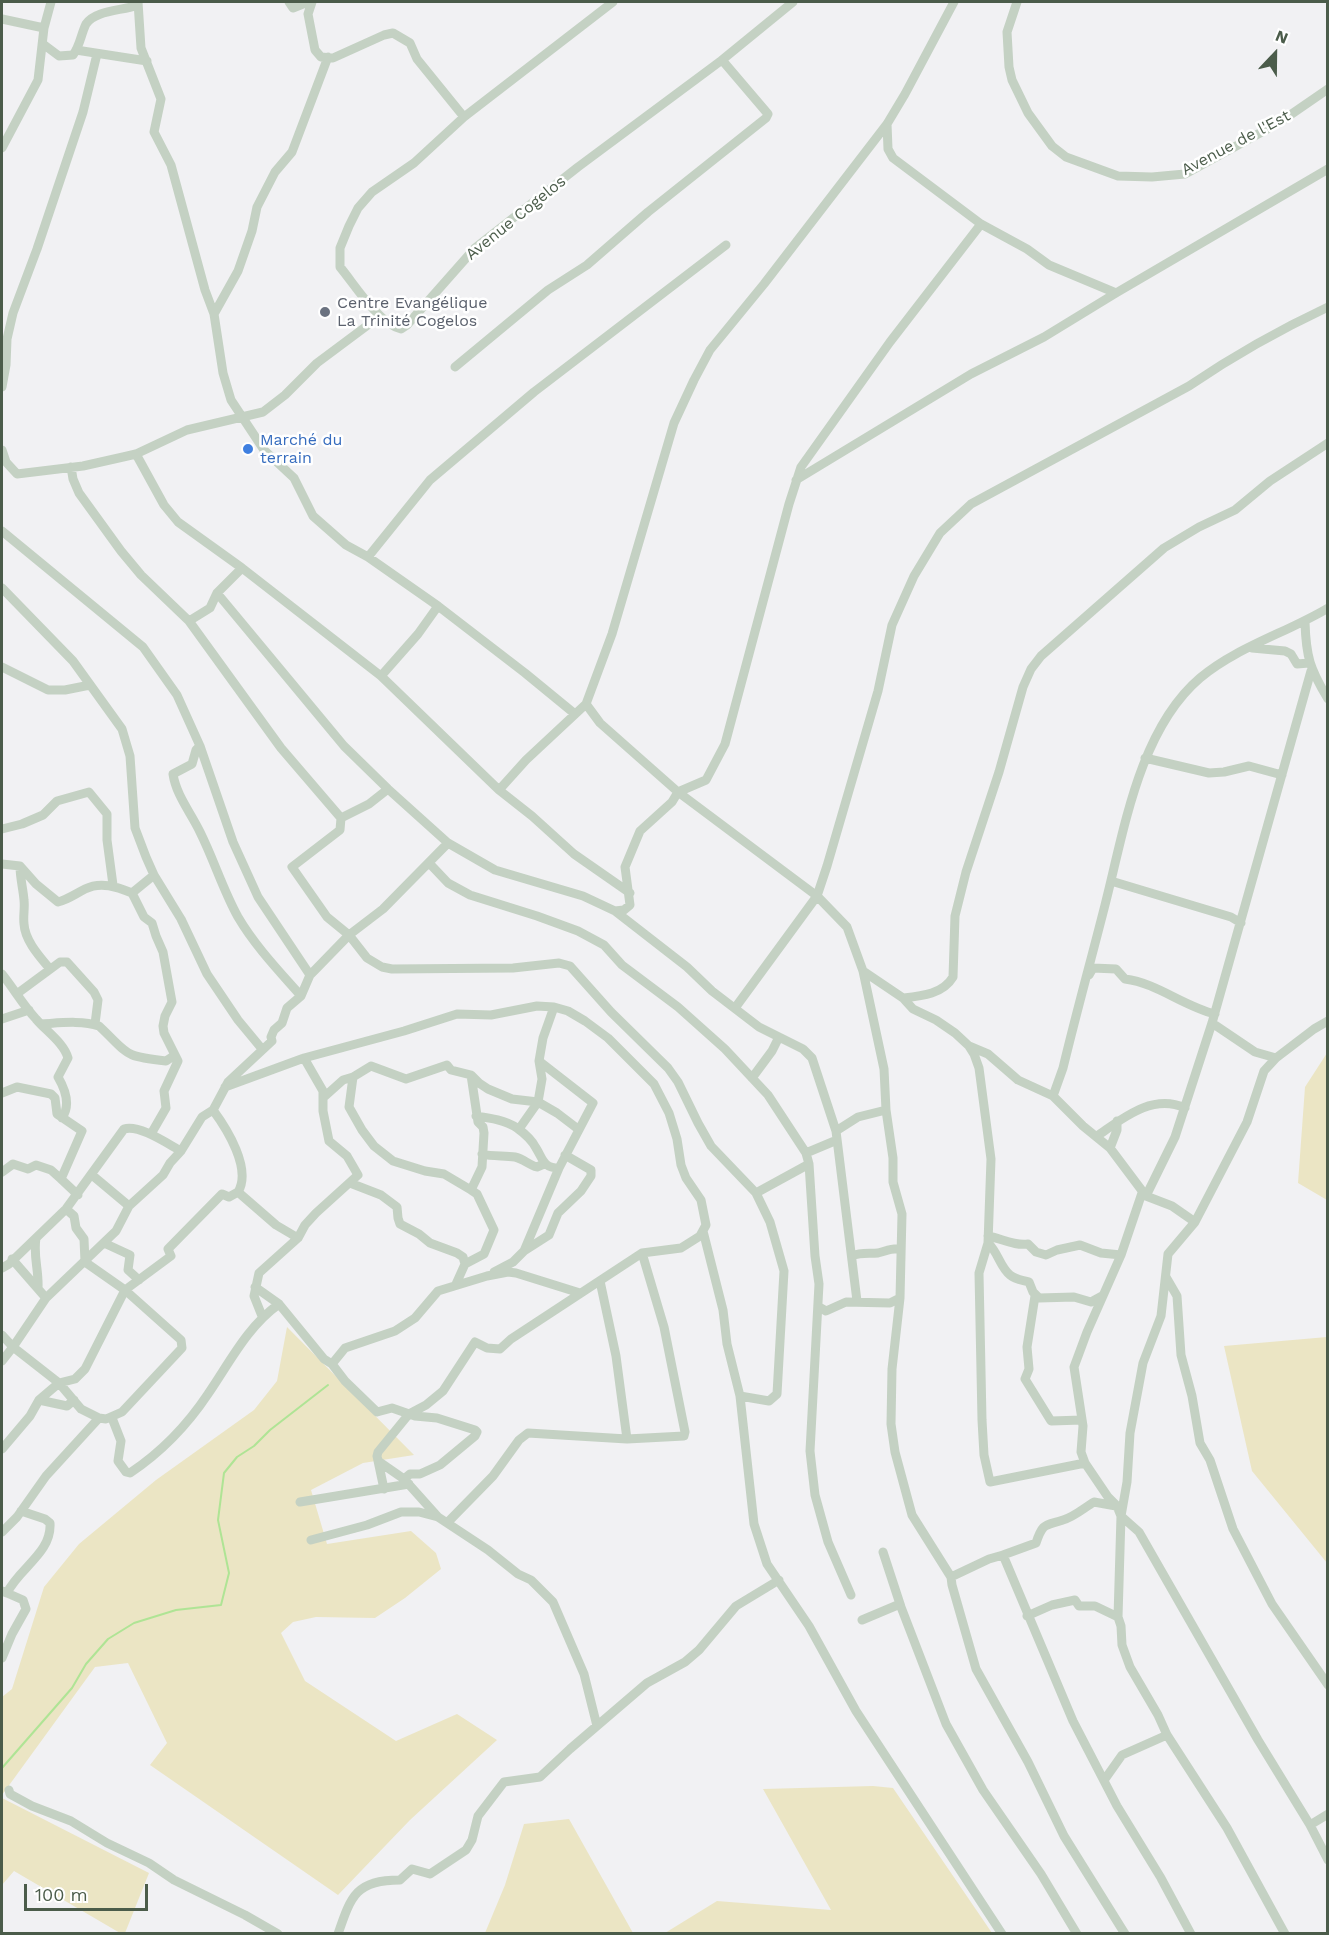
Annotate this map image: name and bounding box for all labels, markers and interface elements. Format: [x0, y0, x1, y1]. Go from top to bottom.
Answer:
north arrow [1245, 24, 1305, 84]
text: N [1273, 26, 1291, 48]
street label: Avenue de l'Est [1178, 106, 1294, 180]
street label: Avenue Cogelos [462, 172, 570, 264]
place label: Centre Evangélique La Trinité Cogelos [337, 293, 487, 331]
marker: Centre Evangélique La Trinité Cogelos [318, 305, 332, 319]
place label: Marché du terrain [260, 430, 342, 468]
marker: Marché du terrain [241, 442, 255, 456]
scale bar [27, 1872, 152, 1910]
text: 100 m [35, 1884, 88, 1905]

